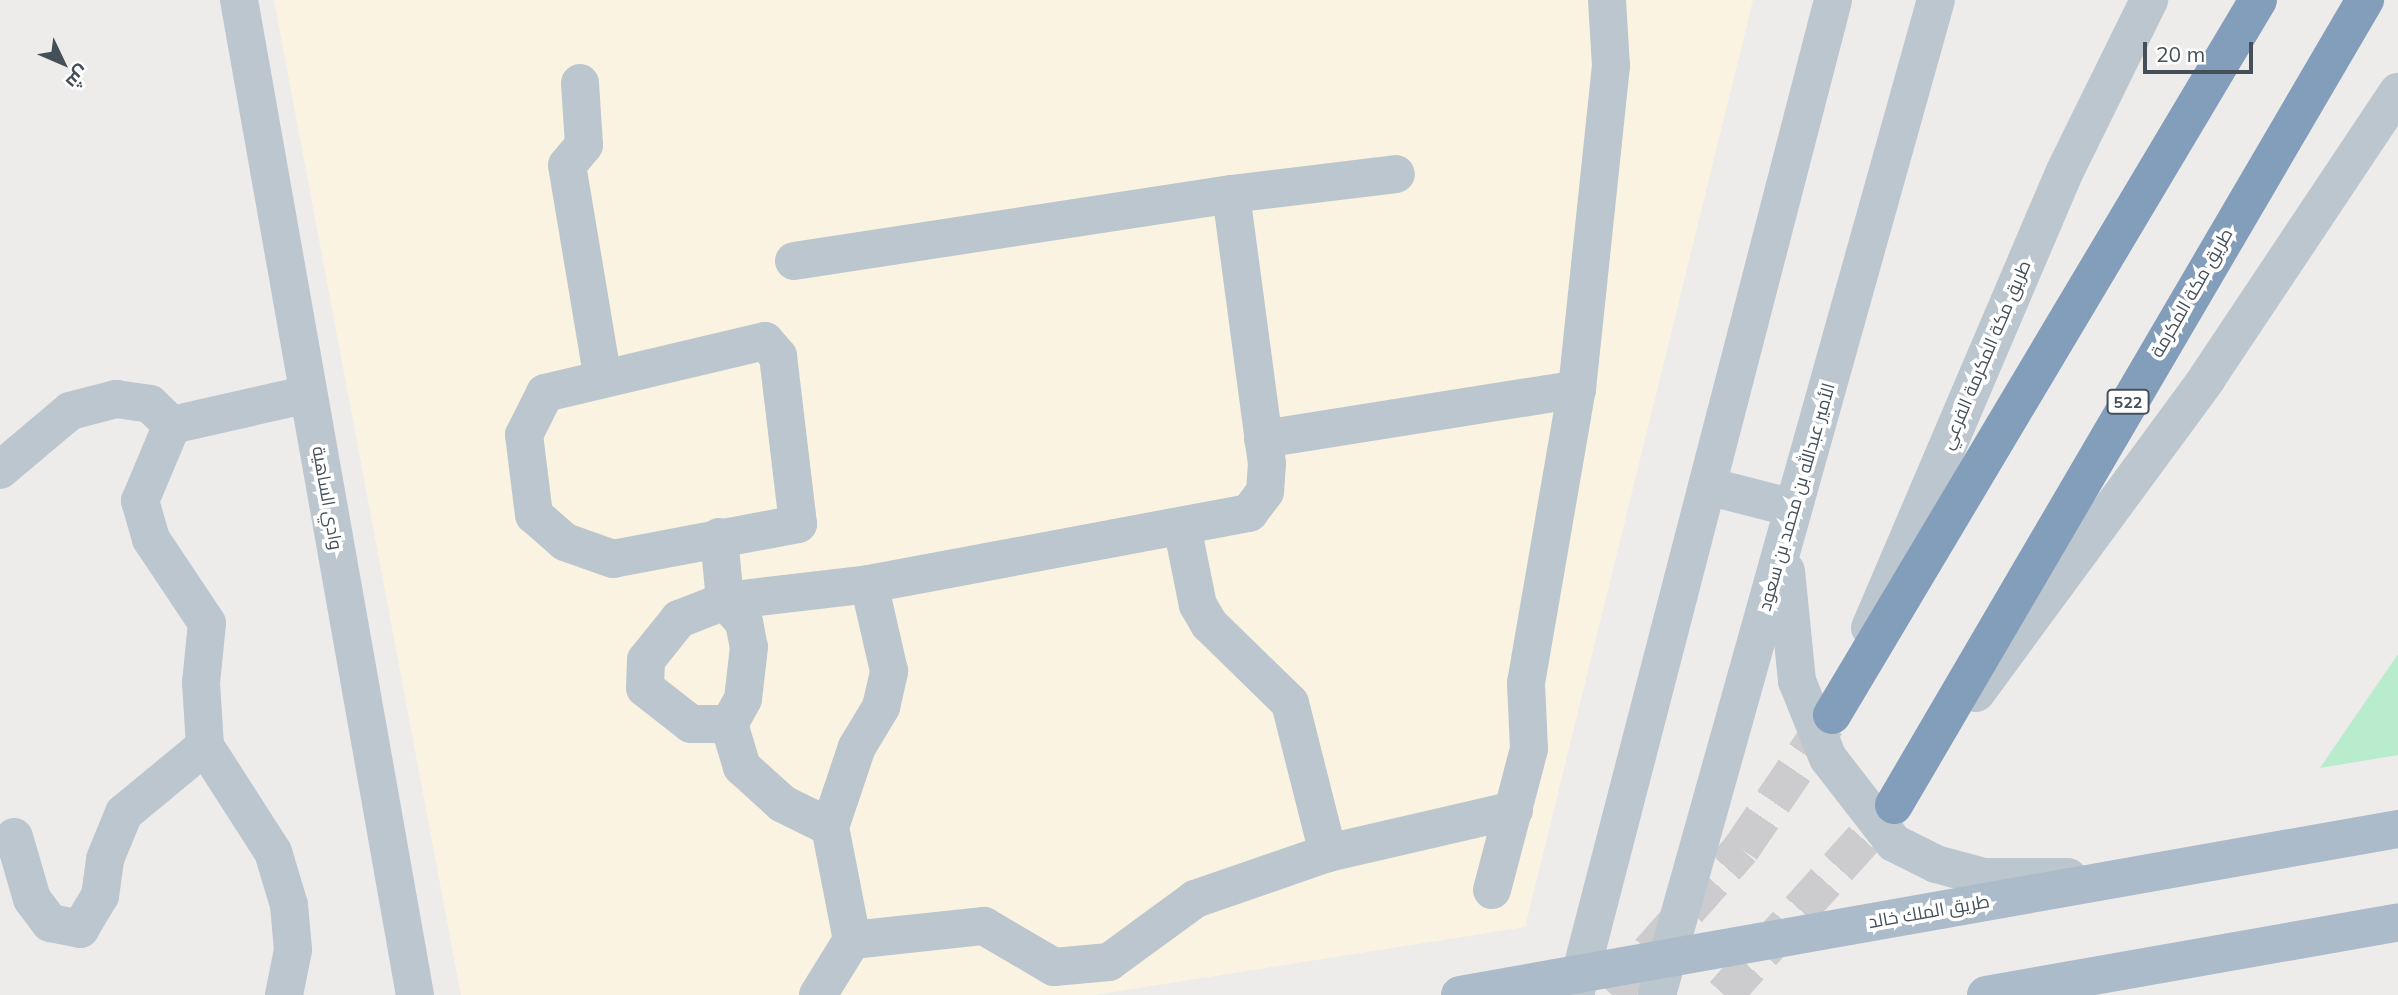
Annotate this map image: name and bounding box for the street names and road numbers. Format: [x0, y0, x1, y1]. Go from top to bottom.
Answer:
street label: طريق مكة المكرمة [2146, 225, 2238, 361]
street label: طريق مكة المكرمة الفرعي [1936, 257, 2036, 453]
street label: الأمير عبدالله بن محمد بن سعود [1754, 381, 1840, 613]
road number: 522 [2105, 390, 2151, 414]
street label: وادي الساهية [307, 445, 347, 551]
street label: طريق الملك خالد [1867, 891, 1991, 933]

